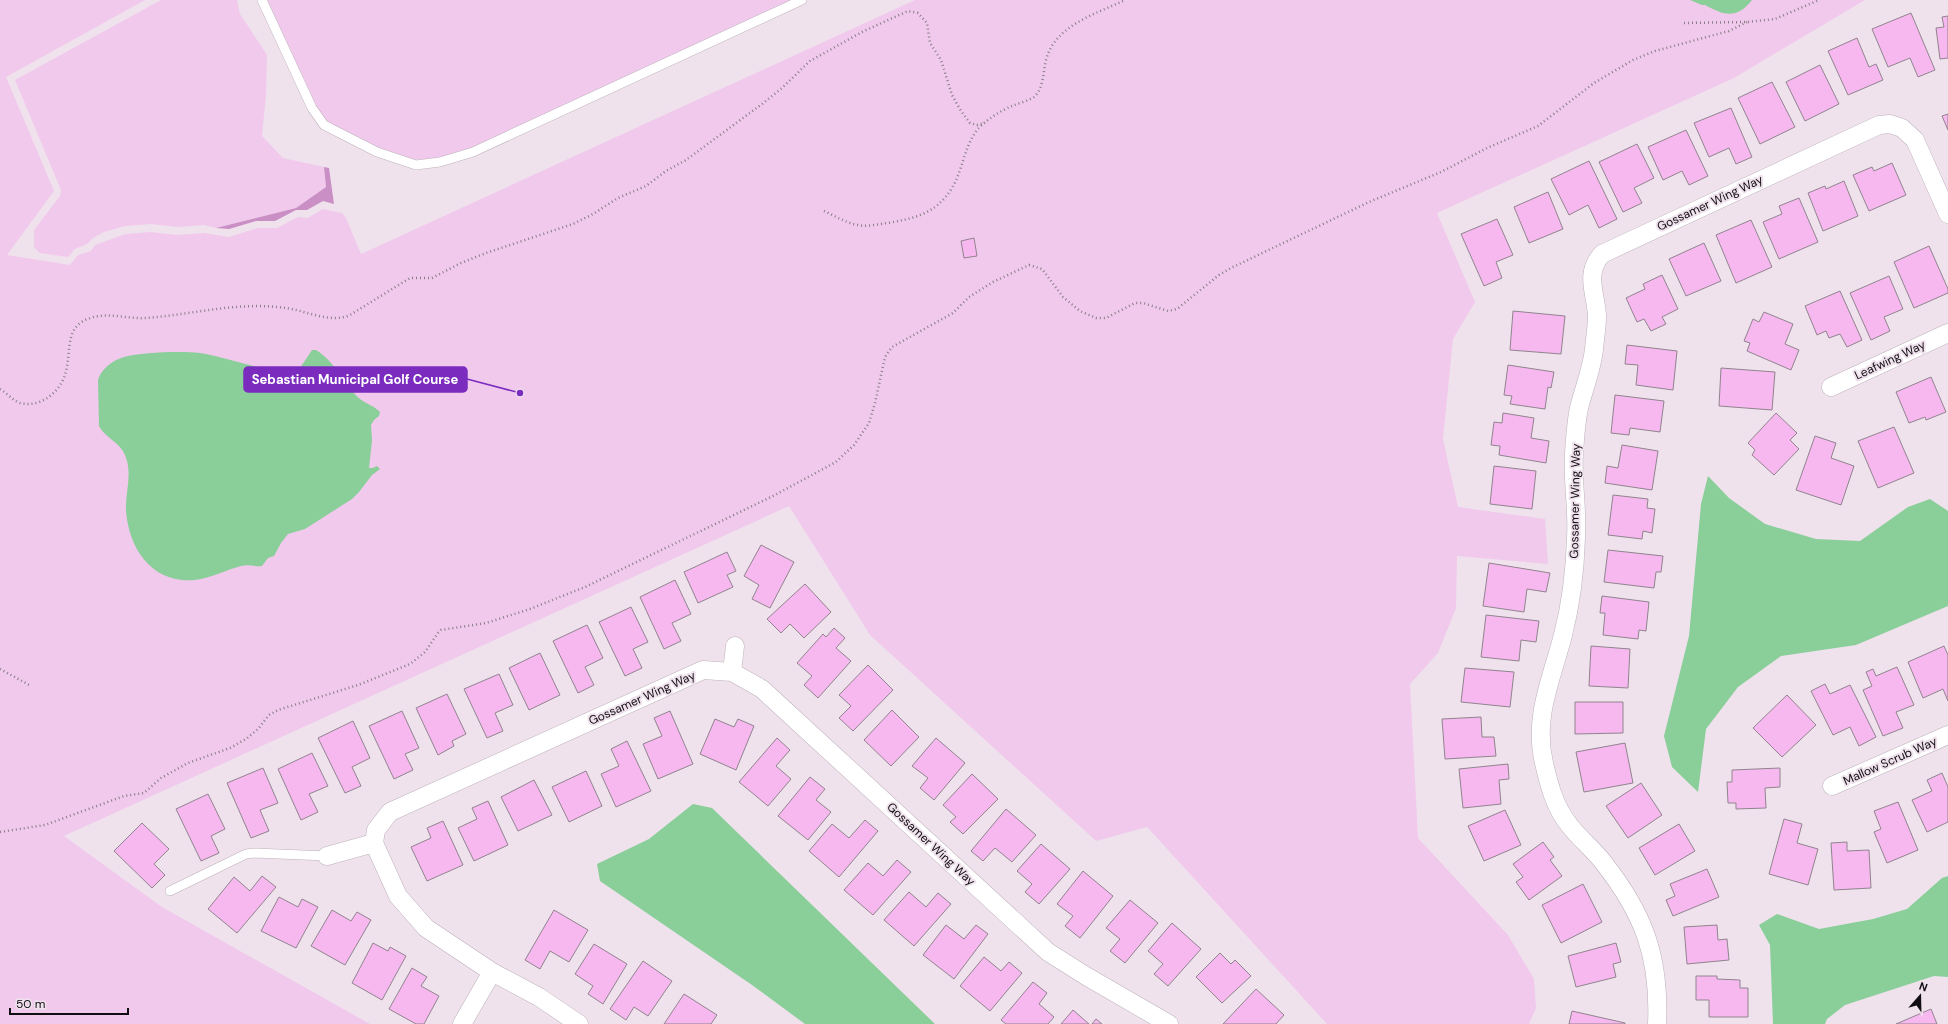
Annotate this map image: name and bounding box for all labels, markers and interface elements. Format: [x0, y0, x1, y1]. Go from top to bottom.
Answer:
street label: Gossamer Wing Way [1654, 171, 1766, 235]
street label: Leafwing Way [1852, 336, 1928, 383]
callout: Sebastian Municipal Golf Course [244, 367, 467, 392]
text: Sebastian Municipal Golf Course [252, 371, 458, 388]
street label: Gossamer Wing Way [1566, 443, 1584, 559]
street label: Gossamer Wing Way [586, 667, 698, 729]
street label: Mallow Scrub Way [1841, 733, 1940, 789]
street label: Gossamer Wing Way [883, 799, 979, 889]
north arrow [1900, 976, 1940, 1016]
text: N [1917, 979, 1930, 995]
scale bar [10, 990, 128, 1016]
text: 50 m [16, 996, 45, 1012]

